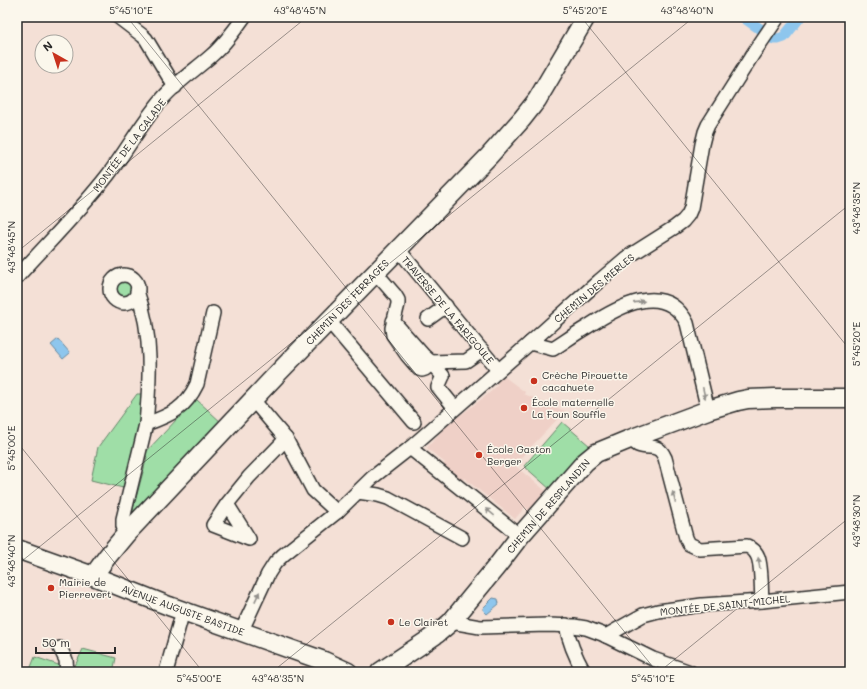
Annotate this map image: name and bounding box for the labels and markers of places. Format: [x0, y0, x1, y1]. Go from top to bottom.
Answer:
place label: Crèche Pirouette cacahuete [542, 368, 628, 394]
marker: Crèche Pirouette cacahuete [529, 376, 539, 386]
place label: École maternelle La Foun Souffle [532, 395, 614, 421]
marker: École maternelle La Foun Souffle [519, 403, 529, 413]
place label: École Gaston Berger [487, 442, 551, 468]
marker: École Gaston Berger [474, 450, 484, 460]
place label: Mairie de Pierrevert [59, 575, 112, 601]
marker: Mairie de Pierrevert [46, 583, 56, 593]
place label: Le Clairet [399, 615, 448, 629]
marker: Le Clairet [386, 617, 396, 627]

